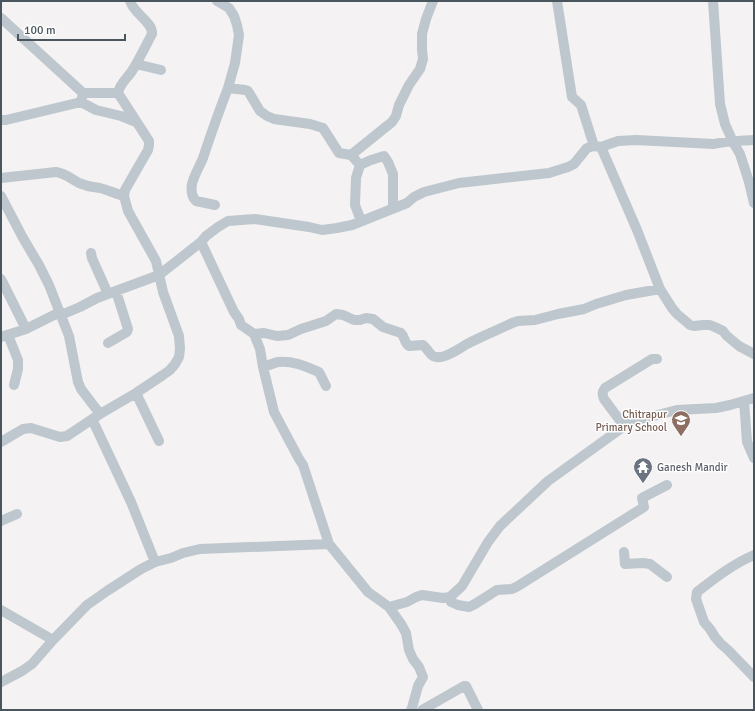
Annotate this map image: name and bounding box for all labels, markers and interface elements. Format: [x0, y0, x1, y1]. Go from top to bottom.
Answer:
scale bar [18, 16, 125, 42]
text: 100 m [24, 23, 56, 38]
place label: Chitrapur Primary School [596, 408, 667, 434]
school or university icon: Chitrapur Primary School [670, 409, 692, 437]
temple icon: Ganesh Mandir [632, 456, 654, 484]
place label: Ganesh Mandir [657, 461, 728, 474]

